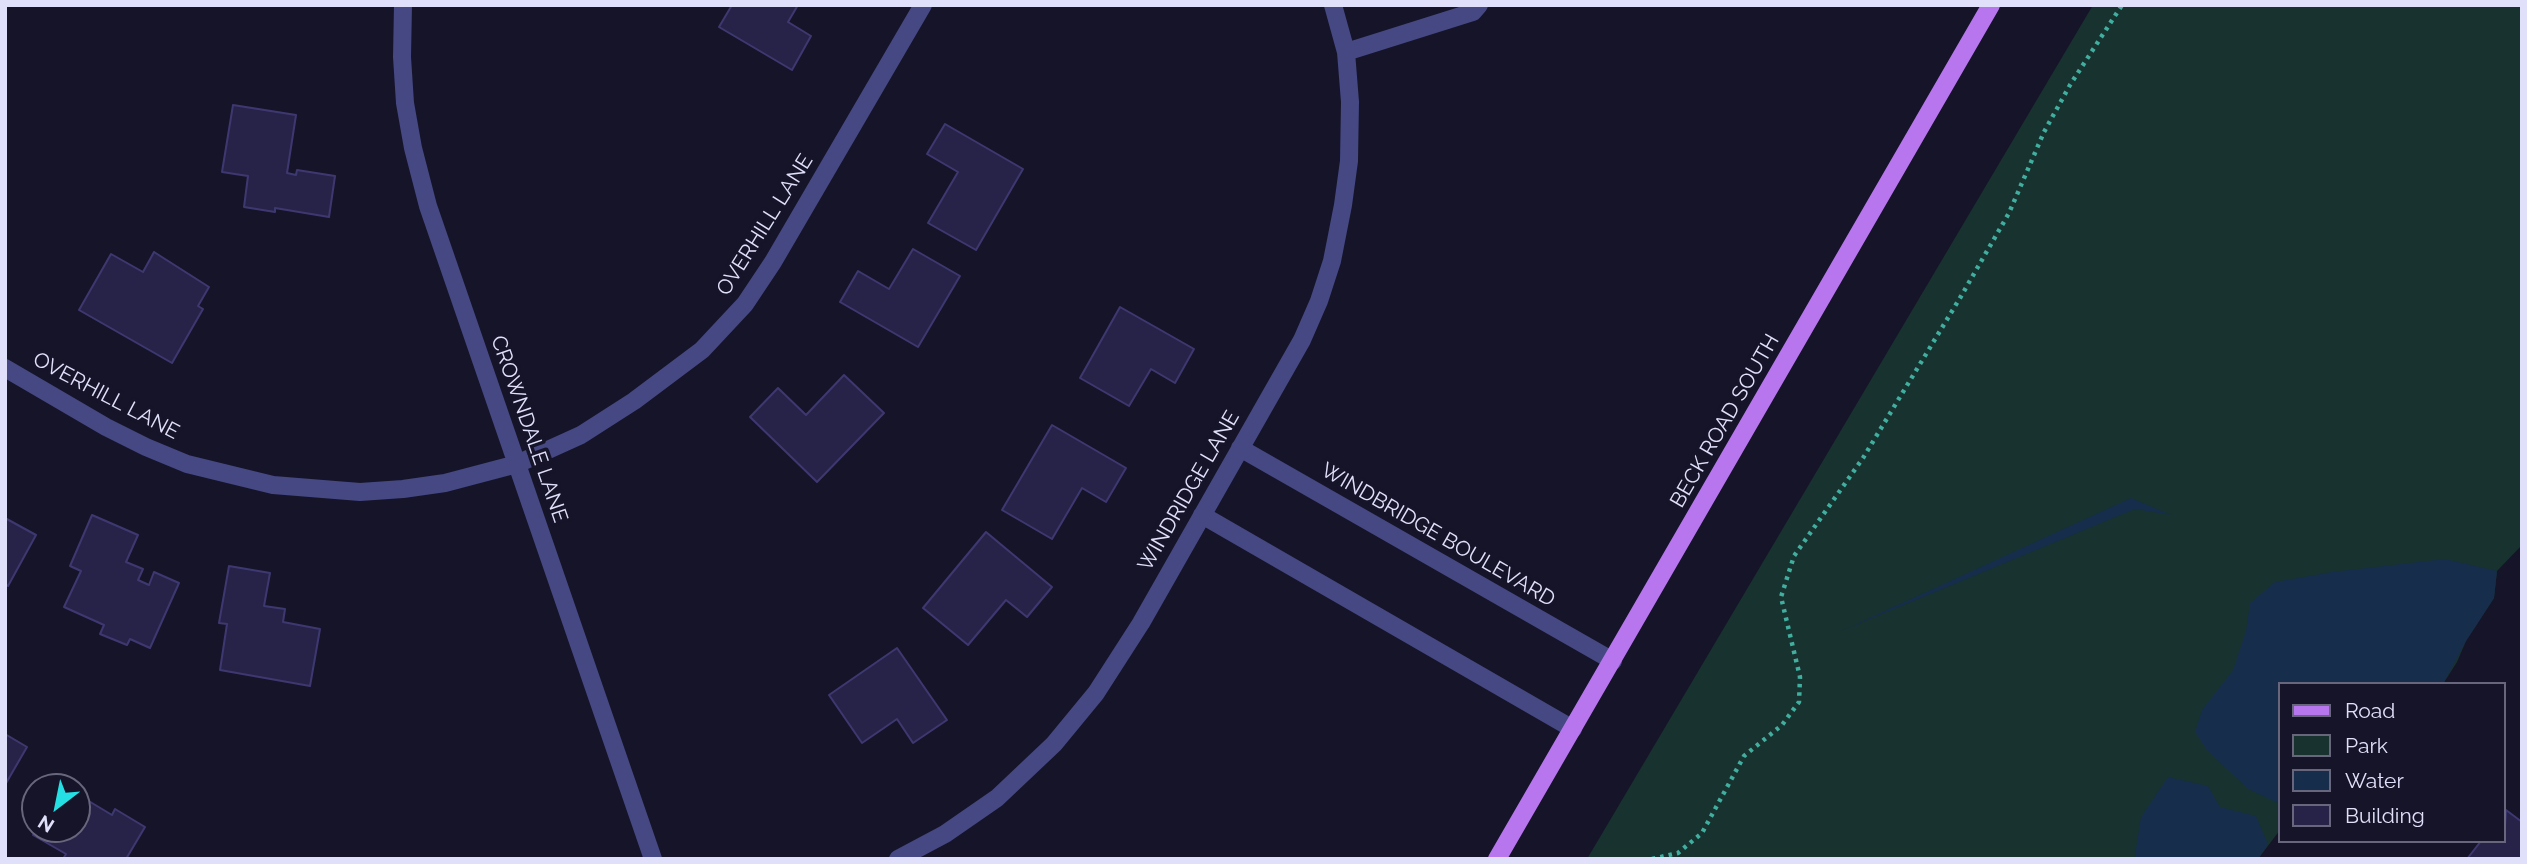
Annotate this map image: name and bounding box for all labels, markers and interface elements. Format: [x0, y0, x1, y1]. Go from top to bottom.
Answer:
street label: OVERHILL LANE [711, 150, 819, 300]
street label: BECK ROAD SOUTH [1665, 330, 1785, 512]
street label: CROWNDALE LANE [485, 332, 573, 526]
street label: OVERHILL LANE [29, 347, 183, 445]
street label: WINDRIDGE LANE [1133, 406, 1245, 576]
street label: WINDBRIDGE BOULEVARD [1316, 458, 1560, 612]
legend [2278, 682, 2506, 843]
text: Road [2345, 698, 2395, 723]
text: Park [2345, 733, 2388, 758]
text: Water [2345, 768, 2404, 793]
north arrow [21, 773, 91, 843]
text: Building [2345, 803, 2425, 828]
text: N [34, 811, 58, 837]

